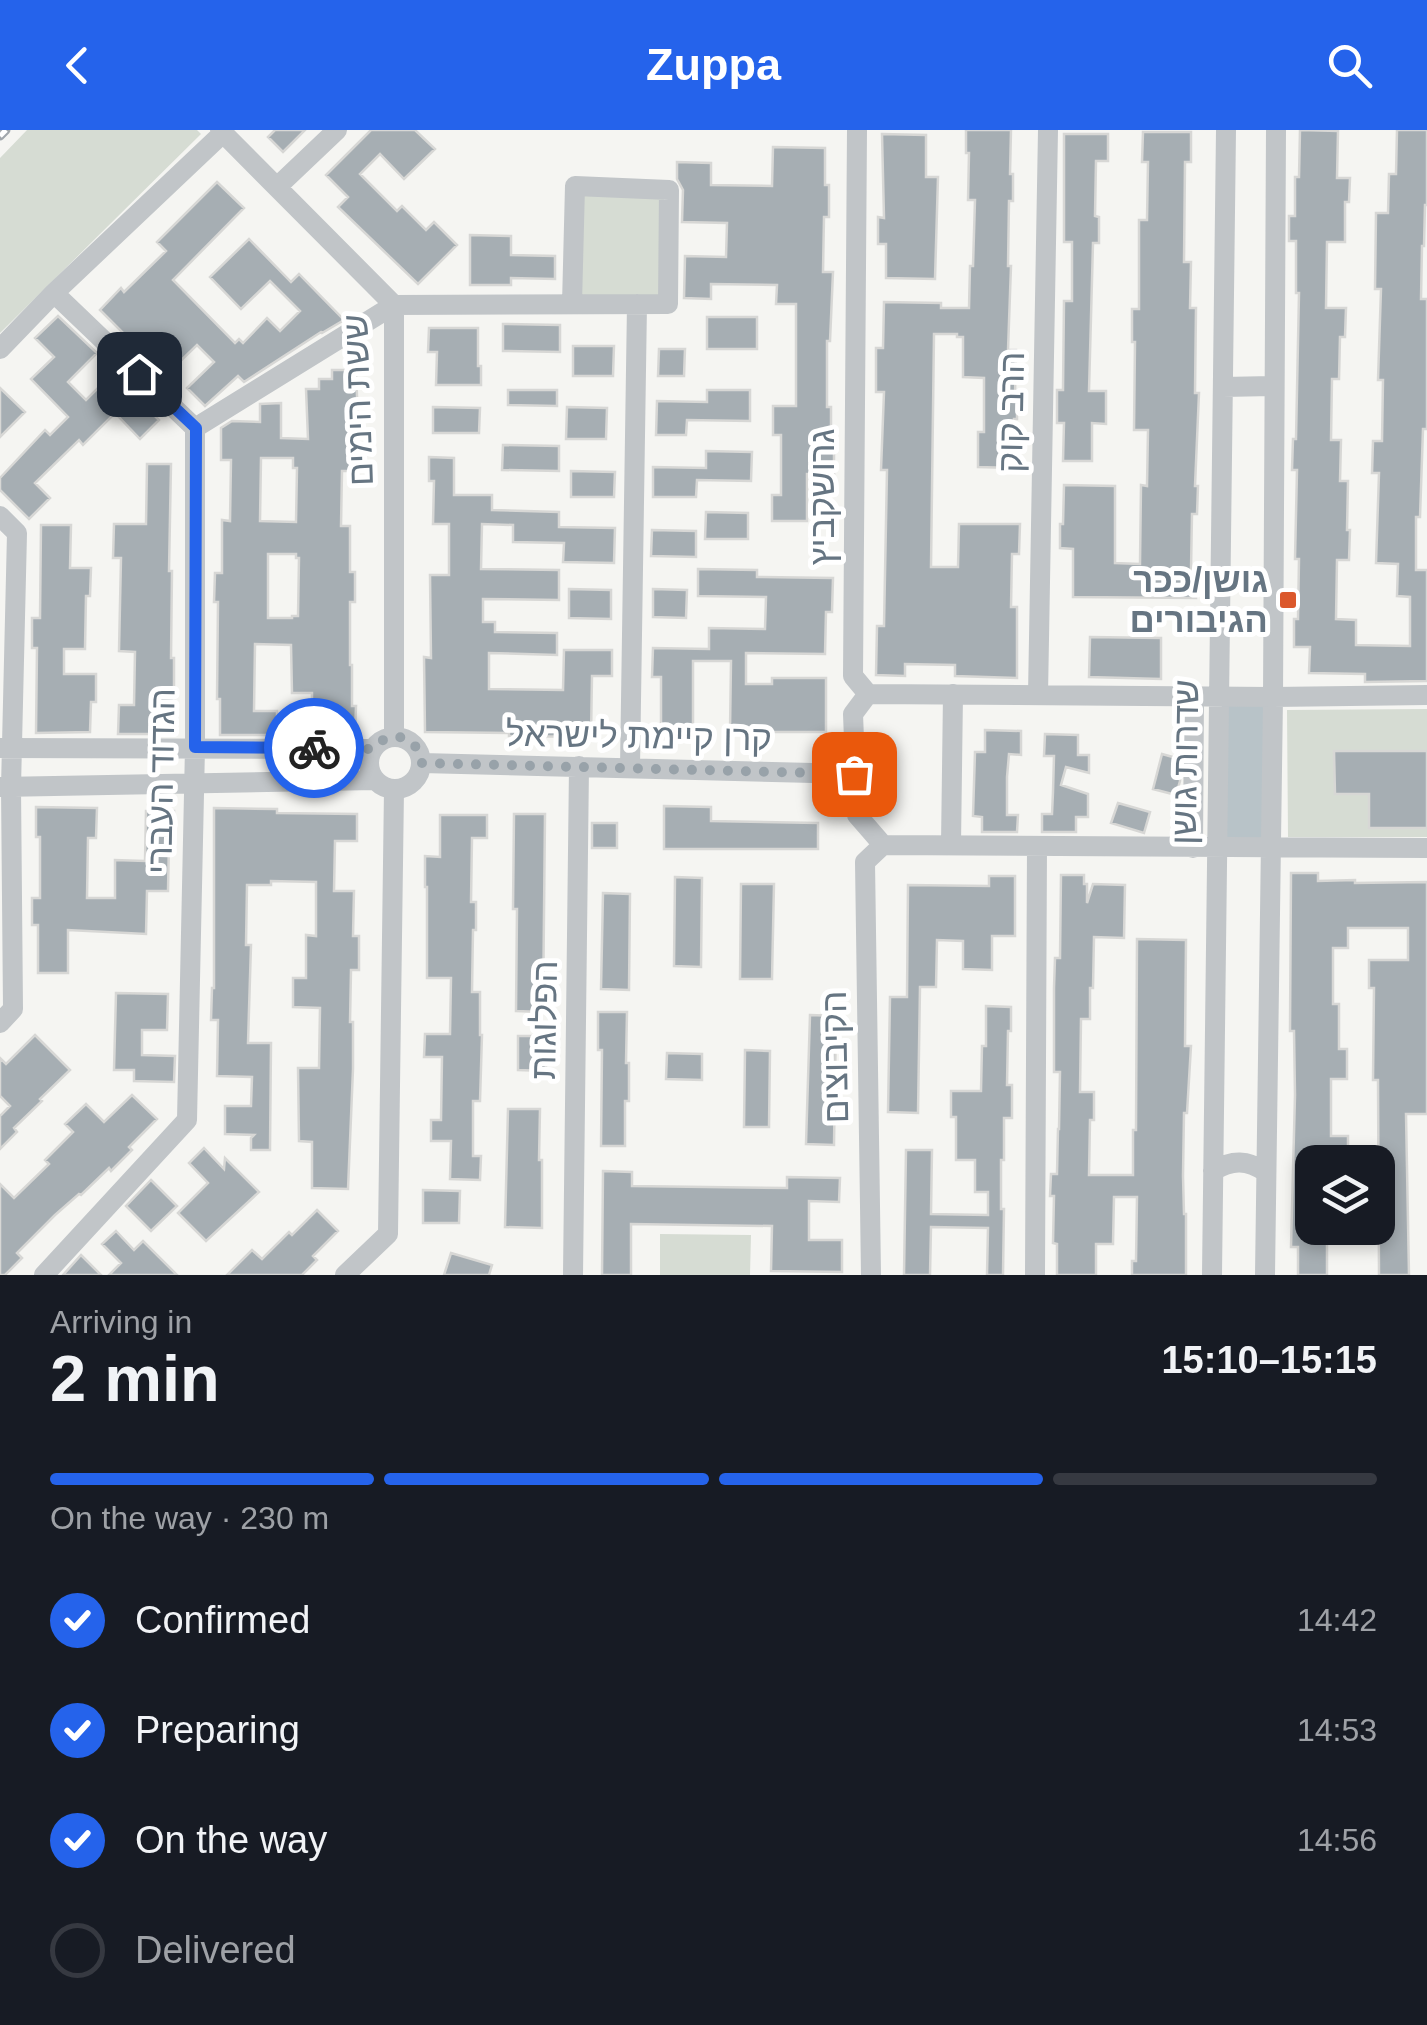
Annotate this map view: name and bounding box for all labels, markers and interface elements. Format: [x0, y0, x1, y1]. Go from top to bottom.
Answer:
icon: back [50, 38, 105, 93]
icon: search [1322, 38, 1377, 93]
text: Zuppa [646, 39, 781, 90]
street label: ששת הימים [335, 314, 380, 487]
pin [97, 332, 182, 417]
icon: home [112, 347, 167, 402]
street label: הרב קוק [990, 351, 1031, 473]
street label: גרושקביץ [802, 429, 841, 565]
place label: גושן/ככר הגיבורים [1130, 560, 1268, 639]
marker: גושן/ככר הגיבורים [1277, 589, 1299, 611]
street label: שדרות גושן [1164, 679, 1205, 845]
street label: הגדוד העברי [139, 688, 182, 874]
courier [264, 698, 364, 798]
street label: קרן קיימת לישראל [506, 714, 772, 757]
icon: bike [287, 721, 342, 776]
pin [812, 732, 897, 817]
icon: bag [827, 747, 882, 802]
street label: הפלוגות [523, 960, 564, 1080]
street label: הקיבוצים [814, 990, 855, 1124]
map controls [1295, 1145, 1395, 1245]
button: layers [1295, 1145, 1395, 1245]
text: Arriving in [50, 1304, 192, 1340]
text: 15:10–15:15 [1161, 1339, 1377, 1381]
text: 2 min [50, 1342, 220, 1415]
text: On the way · 230 m [50, 1500, 329, 1536]
icon: check [50, 1593, 105, 1648]
text: Confirmed [135, 1599, 310, 1641]
text: 14:42 [1297, 1602, 1377, 1638]
icon: check [50, 1703, 105, 1758]
text: Preparing [135, 1709, 300, 1751]
text: 14:53 [1297, 1712, 1377, 1748]
icon: check [50, 1813, 105, 1868]
text: On the way [135, 1819, 327, 1861]
text: 14:56 [1297, 1822, 1377, 1858]
text: Delivered [135, 1929, 296, 1971]

